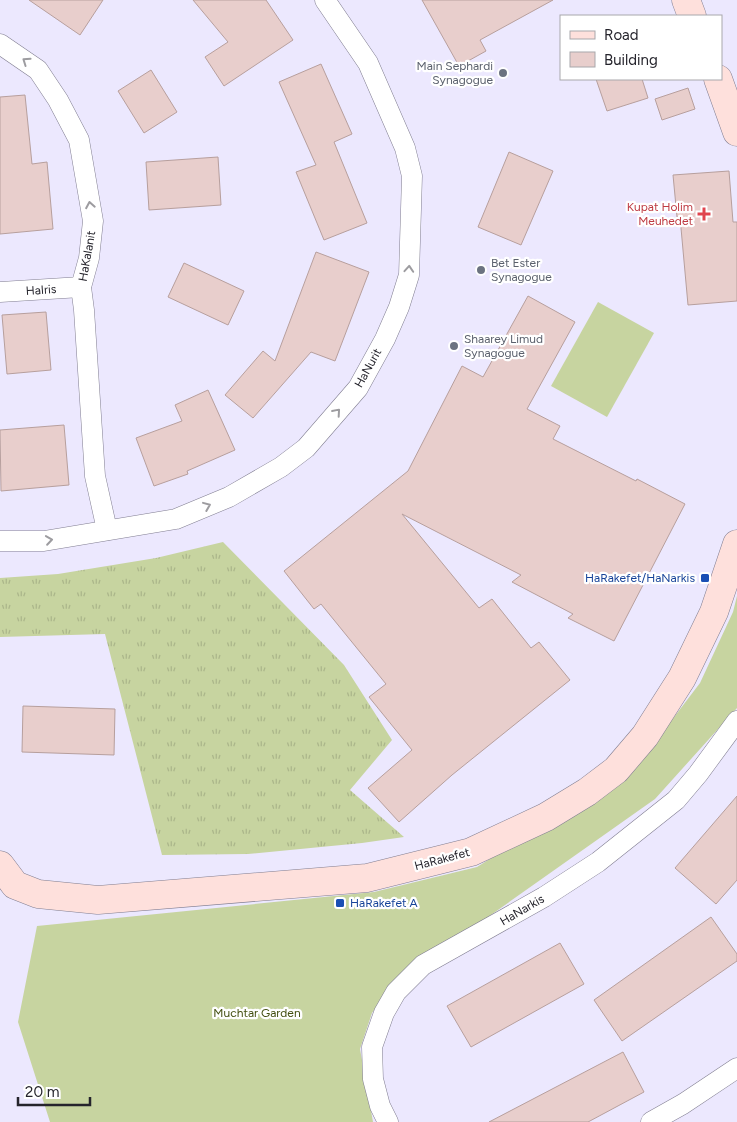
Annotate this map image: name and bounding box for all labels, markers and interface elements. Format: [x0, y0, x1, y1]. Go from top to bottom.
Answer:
legend [560, 15, 722, 80]
text: Road [604, 26, 639, 44]
text: Building [604, 51, 658, 69]
one-way arrow [22, 58, 31, 67]
place label: Main Sephardi Synagogue [417, 59, 493, 87]
marker: Main Sephardi Synagogue [497, 67, 509, 79]
one-way arrow [86, 200, 96, 209]
place label: Kupat Holim Meuhedet [627, 200, 693, 228]
marker: Kupat Holim Meuhedet [697, 207, 711, 221]
street label: HaKalanit [76, 229, 98, 282]
place label: Bet Ester Synagogue [491, 256, 552, 284]
marker: Bet Ester Synagogue [475, 264, 487, 276]
one-way arrow [403, 265, 414, 273]
street label: HaIris [25, 282, 57, 298]
place label: Shaarey Limud Synagogue [464, 332, 543, 360]
marker: Shaarey Limud Synagogue [448, 340, 460, 352]
street label: HaNurit [352, 346, 385, 390]
one-way arrow [331, 409, 340, 418]
one-way arrow [202, 502, 211, 512]
one-way arrow [44, 535, 53, 545]
place label: HaRakefet/HaNarkis [585, 571, 695, 585]
marker: HaRakefet/HaNarkis [699, 572, 711, 584]
street label: HaRakefet [413, 845, 472, 873]
street label: HaNarkis [497, 892, 547, 928]
place label: HaRakefet A [350, 896, 418, 910]
marker: HaRakefet A [334, 897, 346, 909]
park label: Muchtar Garden [213, 1006, 301, 1020]
scale bar [18, 1074, 90, 1106]
text: 20 m [25, 1083, 59, 1101]

